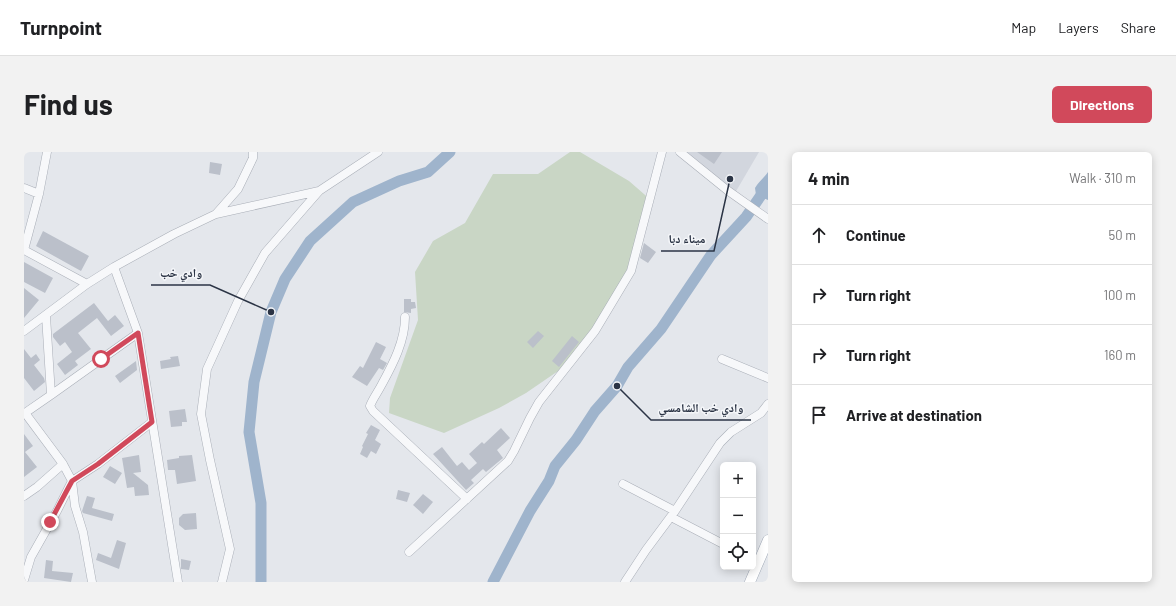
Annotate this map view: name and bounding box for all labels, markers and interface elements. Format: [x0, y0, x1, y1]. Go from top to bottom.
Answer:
text: Turnpoint [20, 16, 102, 39]
text: Map [1011, 19, 1036, 36]
text: Layers [1058, 19, 1099, 36]
text: Share [1121, 19, 1156, 36]
button: Directions [1052, 86, 1152, 123]
text: Find us [24, 87, 113, 121]
text: 4 min [808, 168, 850, 188]
text: Walk · 310 m [1069, 170, 1136, 186]
icon: ahead [808, 224, 830, 246]
text: Continue [846, 226, 906, 244]
callout: ميناء دبا [661, 227, 714, 251]
text: 50 m [1109, 227, 1136, 243]
text: ميناء دبا [669, 231, 706, 246]
callout: وادي خب [151, 261, 210, 285]
text: وادي خب [160, 265, 202, 283]
icon: right [808, 284, 830, 306]
text: Turn right [846, 286, 911, 304]
text: 100 m [1103, 287, 1136, 303]
icon: right [808, 344, 830, 366]
text: Turn right [846, 346, 911, 364]
text: 160 m [1104, 347, 1136, 363]
route start [92, 350, 110, 368]
callout: وادي خب الشامسي [651, 396, 751, 420]
text: وادي خب الشامسي [659, 400, 743, 418]
icon: arrive [808, 404, 830, 426]
text: Arrive at destination [846, 406, 982, 424]
map controls [720, 462, 756, 570]
button: + [720, 462, 756, 498]
button: − [720, 498, 756, 534]
route end [41, 513, 59, 531]
button: locate [720, 534, 756, 570]

